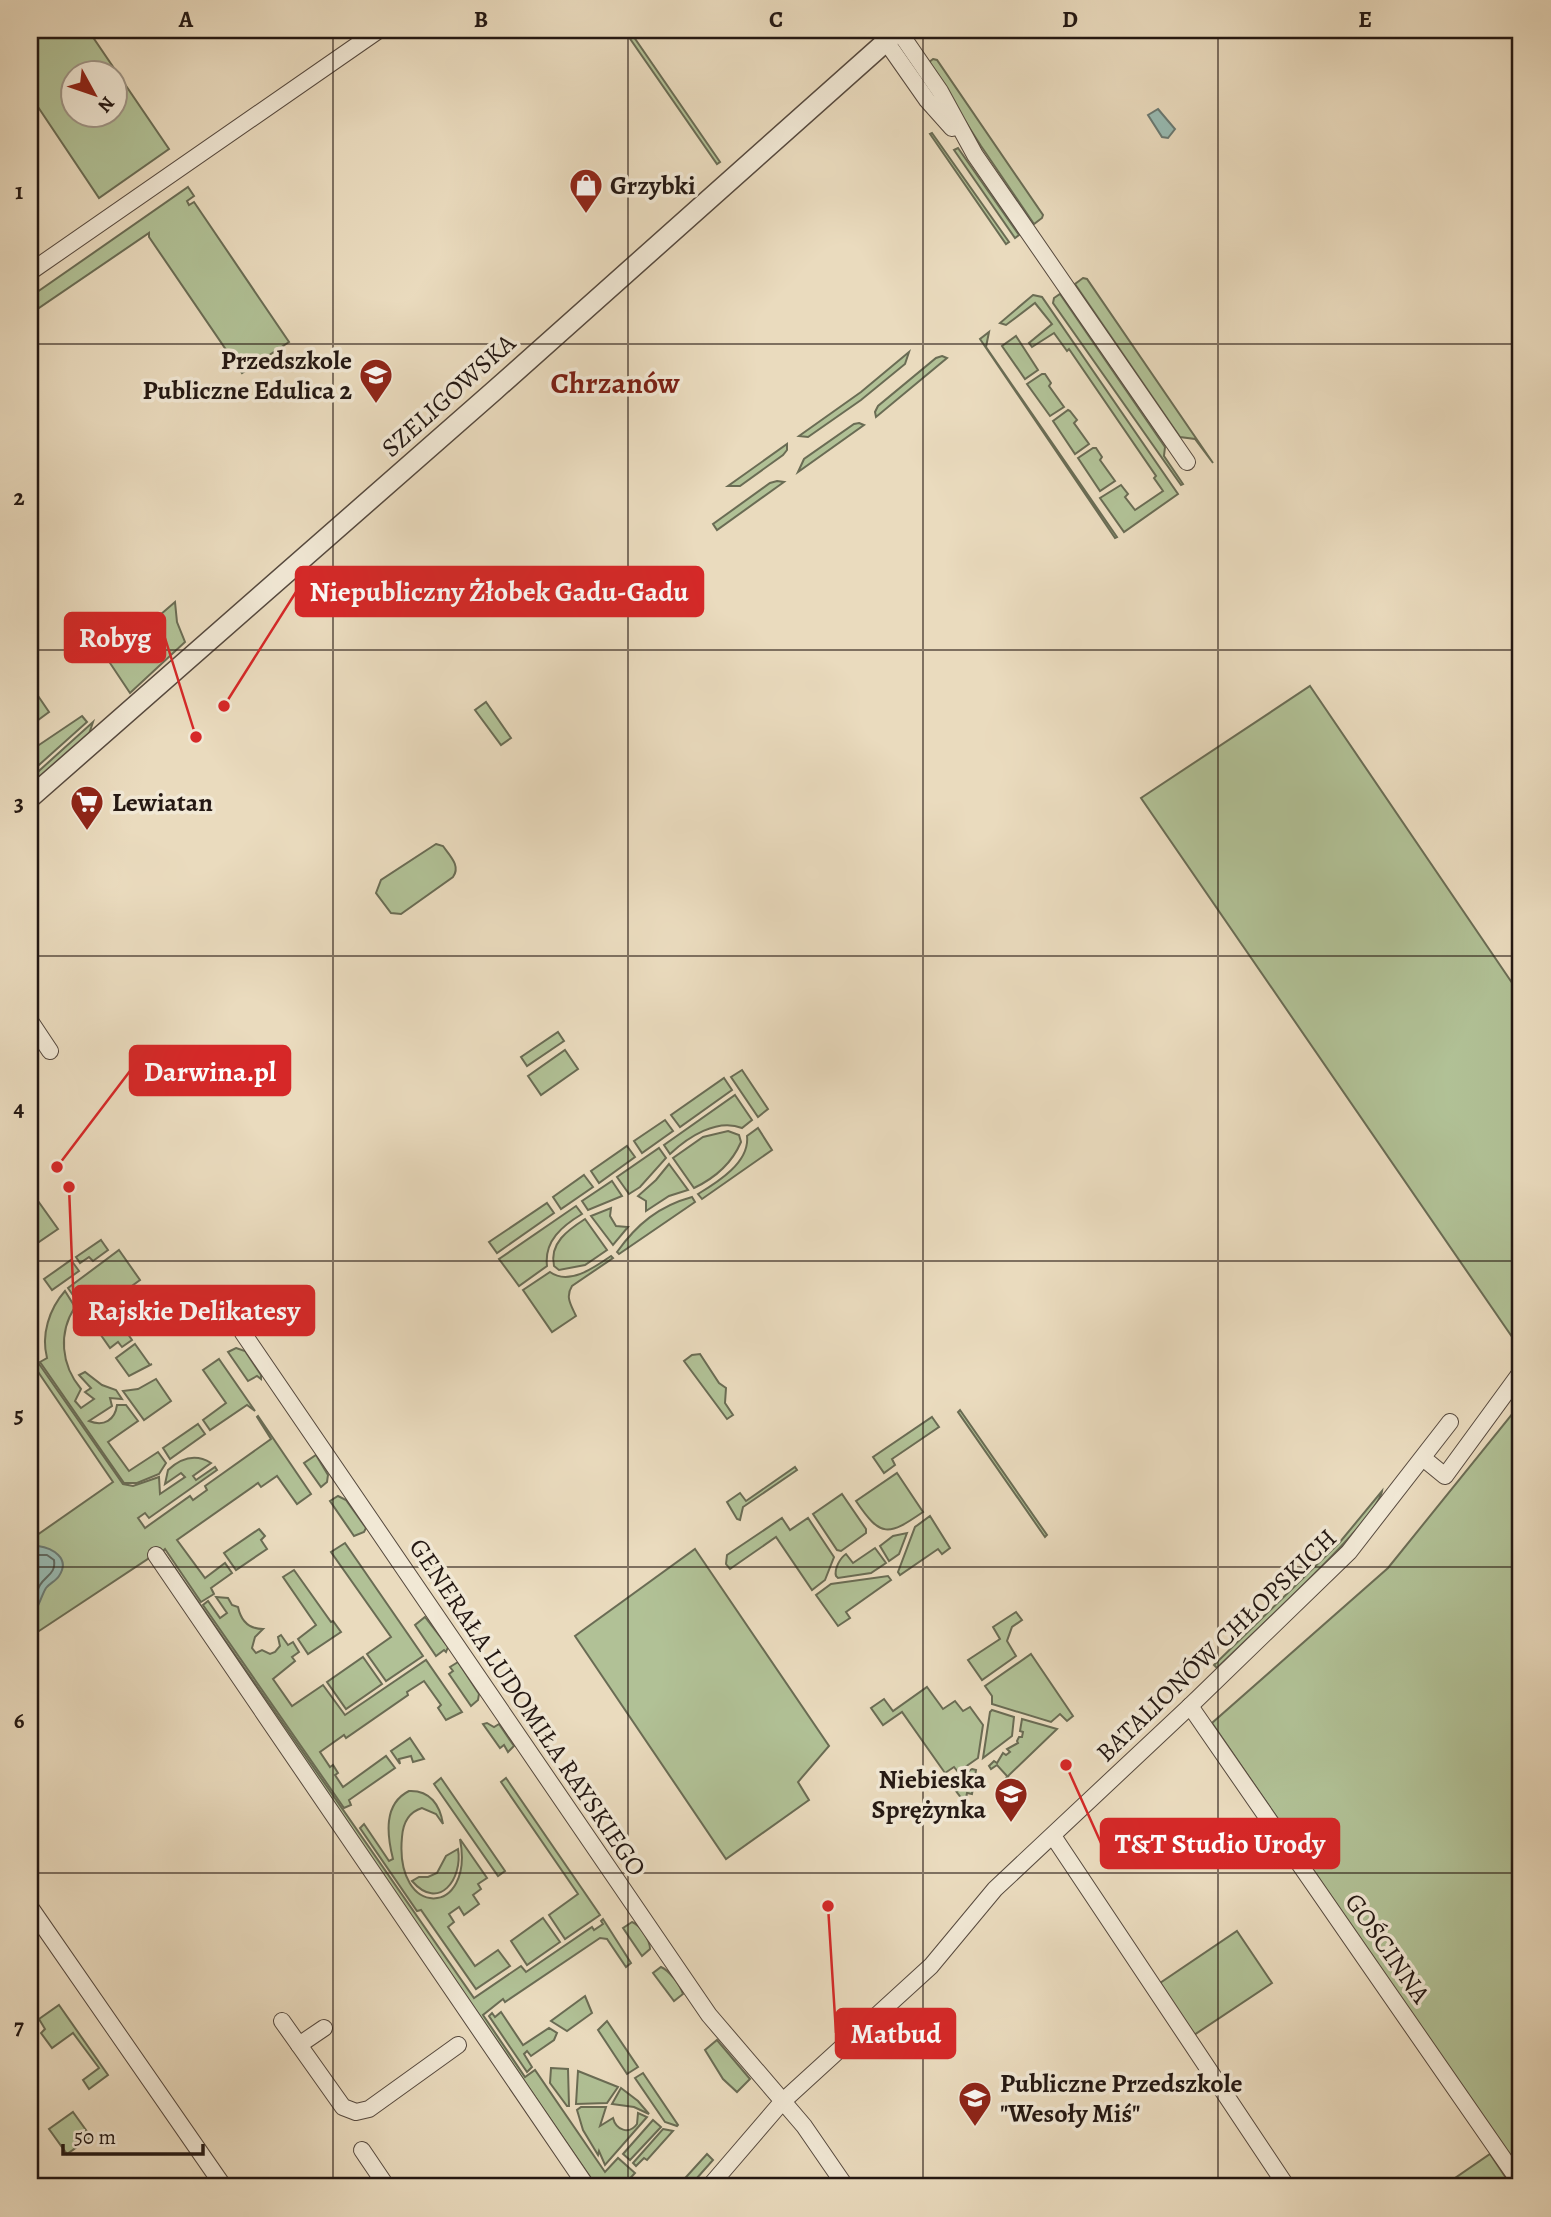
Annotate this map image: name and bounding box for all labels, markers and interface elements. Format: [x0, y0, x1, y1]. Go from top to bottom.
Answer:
text: A [178, 4, 194, 35]
text: B [474, 4, 488, 35]
text: C [769, 4, 783, 35]
text: D [1062, 4, 1078, 35]
text: E [1358, 4, 1372, 35]
north arrow [60, 60, 130, 130]
text: N [92, 91, 121, 118]
shop icon: Grzybki [567, 166, 605, 215]
place label: Grzybki [610, 168, 696, 203]
text: 1 [15, 176, 23, 207]
street label: SZELIGOWSKA [374, 325, 524, 465]
place label: Przedszkole Publiczne Edulica 2 [143, 343, 352, 408]
school or university icon: Przedszkole Publiczne Edulica 2 [357, 356, 395, 405]
district label: Chrzanów [550, 363, 680, 403]
text: 2 [13, 482, 25, 513]
callout: Niepubliczny Żłobek Gadu-Gadu [296, 567, 703, 616]
text: Niepubliczny Żłobek Gadu-Gadu [309, 573, 689, 611]
callout: Robyg [65, 613, 165, 662]
text: Robyg [79, 619, 152, 657]
supermarket icon: Lewiatan [68, 783, 106, 832]
place label: Lewiatan [112, 785, 213, 820]
text: 3 [14, 788, 24, 819]
callout: Darwina.pl [130, 1046, 290, 1095]
text: Darwina.pl [144, 1053, 277, 1091]
text: 4 [14, 1093, 25, 1124]
callout: Rajskie Delikatesy [74, 1286, 314, 1335]
text: Rajskie Delikatesy [88, 1292, 301, 1330]
text: 5 [14, 1399, 24, 1430]
street label: BATALIONÓW CHŁOPSKICH [1088, 1521, 1344, 1770]
street label: GENERAŁA LUDOMIŁA RAYSKIEGO [401, 1531, 654, 1883]
text: 6 [14, 1705, 25, 1736]
place label: Niebieska Sprężynka [871, 1762, 986, 1827]
school or university icon: Niebieska Sprężynka [992, 1775, 1030, 1824]
callout: T&T Studio Urody [1101, 1819, 1339, 1868]
text: T&T Studio Urody [1115, 1825, 1326, 1863]
street label: GOŚCINNA [1337, 1886, 1439, 2011]
callout: Matbud [836, 2009, 955, 2058]
text: 7 [14, 2011, 24, 2042]
text: Matbud [851, 2015, 942, 2053]
place label: Publiczne Przedszkole "Wesoły Miś" [1000, 2066, 1243, 2131]
school or university icon: Publiczne Przedszkole "Wesoły Miś" [956, 2079, 994, 2128]
scale bar [63, 2112, 203, 2156]
text: 50 m [74, 2123, 116, 2151]

